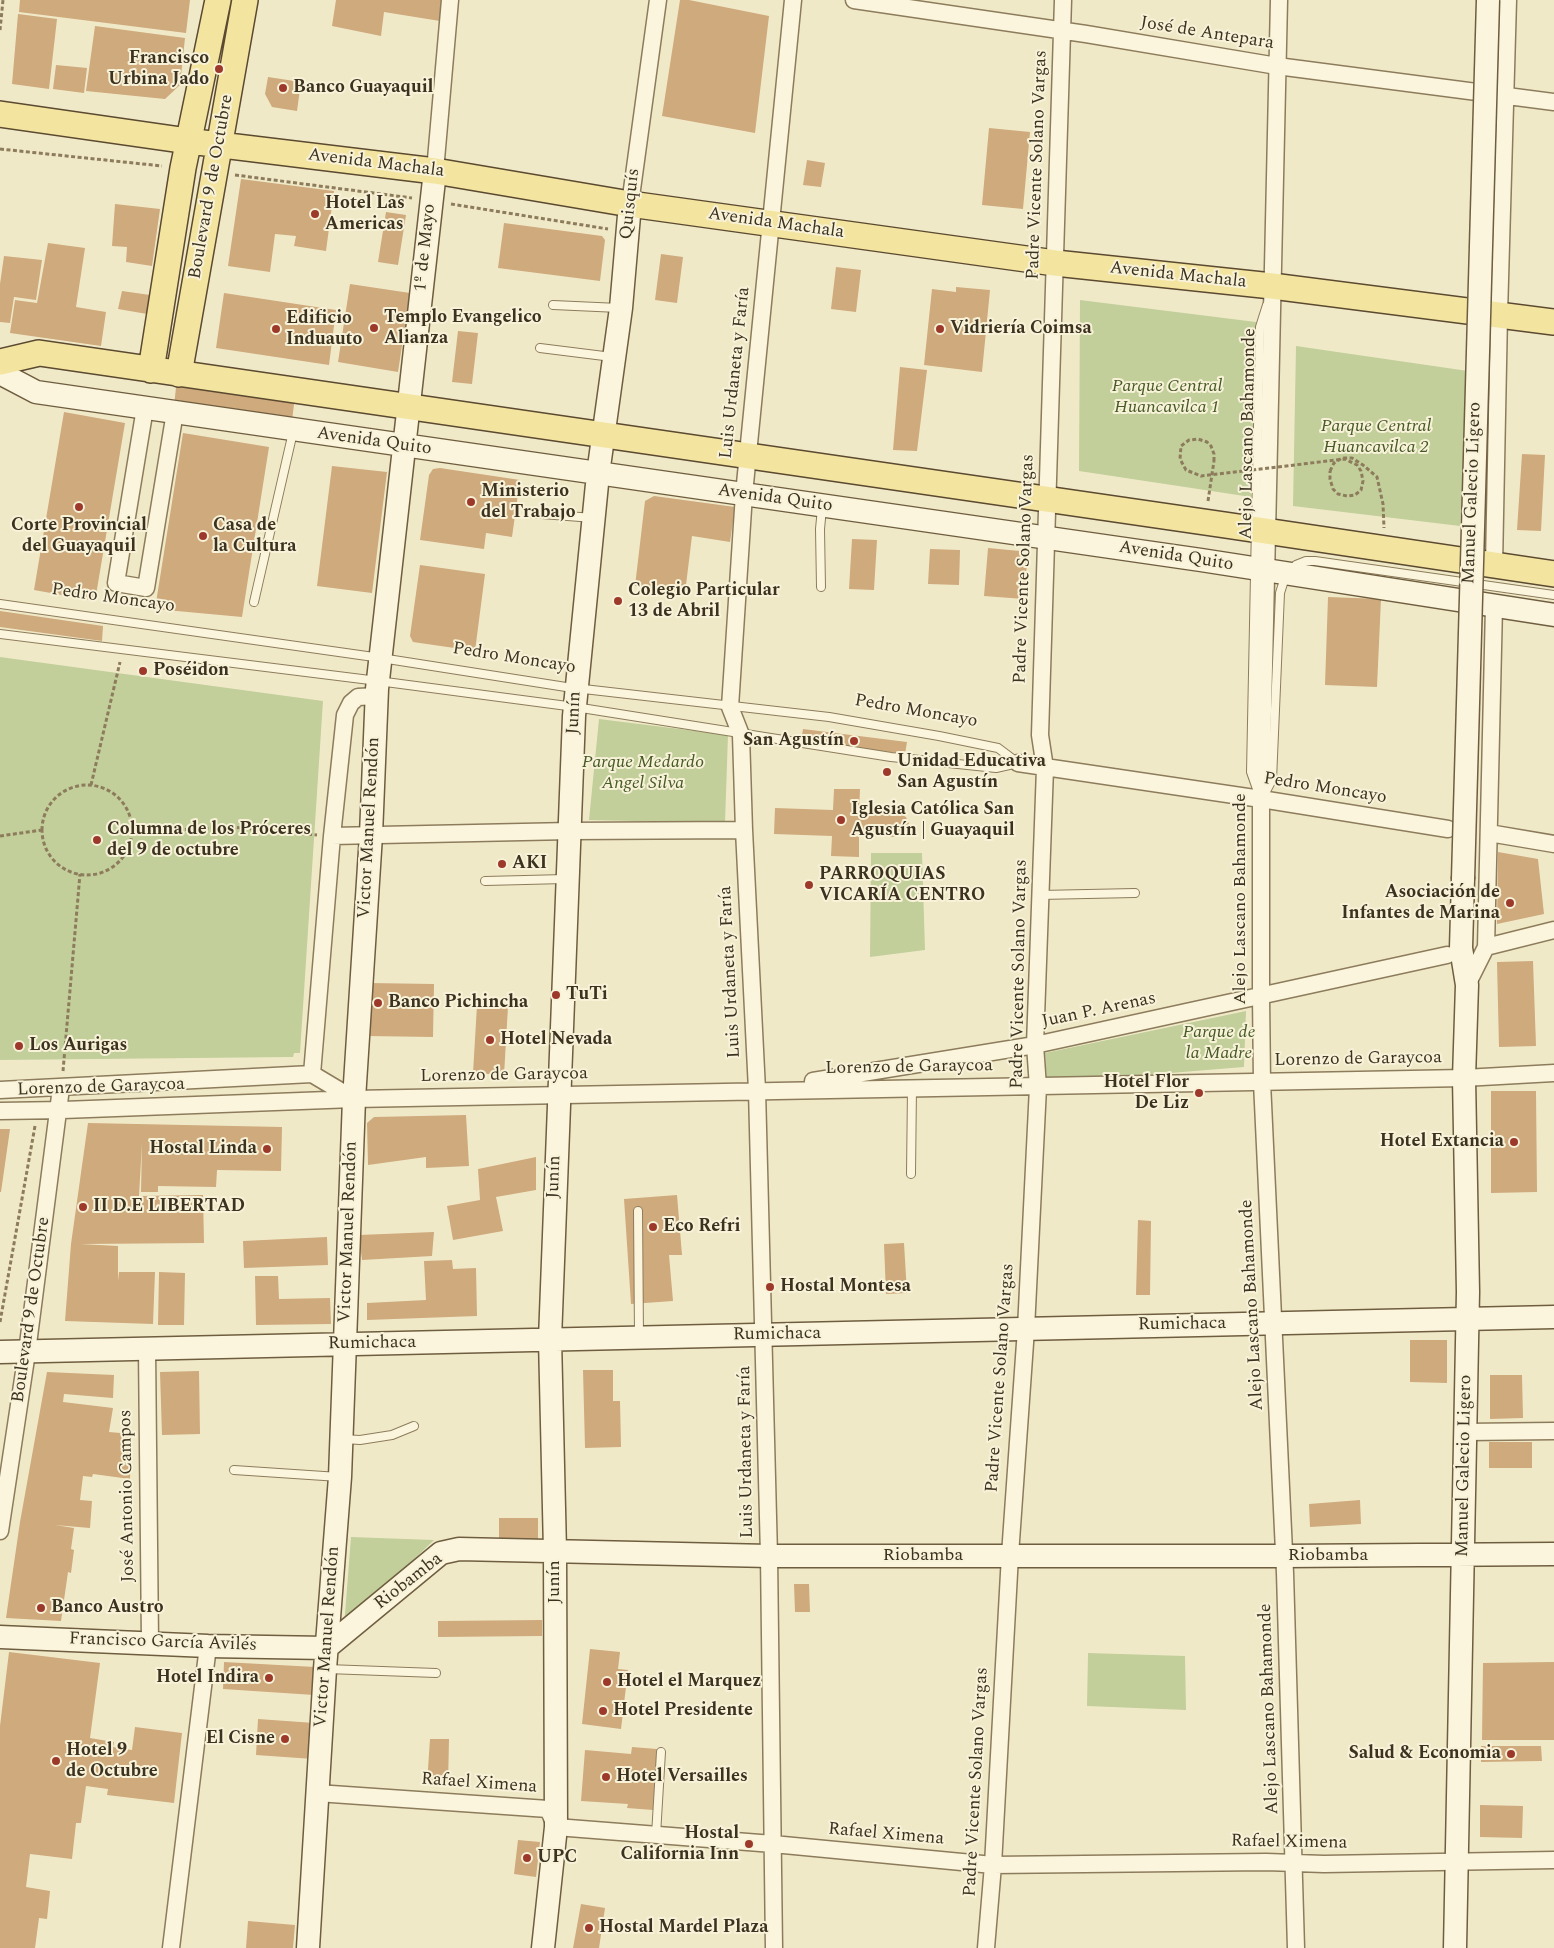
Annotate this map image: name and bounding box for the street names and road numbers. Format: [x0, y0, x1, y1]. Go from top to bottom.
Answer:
street label: José de Antepara [1139, 13, 1275, 55]
street label: Padre Vicente Solano Vargas [1023, 50, 1053, 280]
street label: Boulevard 9 de Octubre [185, 93, 239, 281]
street label: Avenida Machala [306, 145, 446, 183]
street label: Quisquís [617, 167, 645, 241]
street label: 1º de Mayo [411, 203, 441, 293]
street label: Avenida Machala [706, 204, 846, 244]
street label: Avenida Machala [1109, 258, 1247, 294]
street label: Luis Urdaneta y Faría [716, 286, 756, 460]
street label: Alejo Lascano Bahamonde [1236, 328, 1262, 540]
street label: Manuel Galecio Ligero [1459, 401, 1487, 585]
street label: Avenida Quito [315, 423, 433, 461]
street label: Padre Vicente Solano Vargas [1010, 454, 1040, 684]
street label: Avenida Quito [716, 480, 834, 518]
street label: Avenida Quito [1117, 537, 1235, 577]
street label: Pedro Moncayo [50, 580, 176, 618]
street label: Pedro Moncayo [451, 639, 577, 679]
street label: Junín [563, 691, 587, 735]
street label: Pedro Moncayo [853, 691, 979, 733]
street label: Victor Manuel Rendón [354, 737, 386, 919]
street label: Pedro Moncayo [1262, 769, 1388, 809]
street label: Alejo Lascano Bahamonde [1230, 793, 1252, 1005]
street label: Padre Vicente Solano Vargas [1007, 859, 1033, 1089]
street label: Luis Urdaneta y Faría [716, 885, 746, 1059]
street label: Juan P. Arenas [1040, 988, 1158, 1034]
street label: Lorenzo de Garaycoa [1274, 1048, 1442, 1072]
street label: Lorenzo de Garaycoa [825, 1056, 993, 1080]
street label: Lorenzo de Garaycoa [420, 1064, 588, 1088]
street label: Lorenzo de Garaycoa [17, 1074, 185, 1102]
street label: Victor Manuel Rendón [335, 1141, 363, 1323]
street label: Junín [543, 1155, 567, 1199]
street label: Alejo Lascano Bahamonde [1237, 1199, 1269, 1411]
street label: Boulevard 9 de Octubre [8, 1216, 56, 1404]
street label: Padre Vicente Solano Vargas [982, 1263, 1020, 1493]
street label: Rumichaca [1138, 1313, 1226, 1337]
street label: Rumichaca [733, 1323, 821, 1347]
street label: Rumichaca [328, 1332, 416, 1356]
street label: Luis Urdaneta y Faría [735, 1365, 759, 1539]
street label: Manuel Galecio Ligero [1453, 1375, 1477, 1557]
street label: José Antonio Campos [116, 1409, 140, 1583]
street label: Riobamba [883, 1545, 963, 1567]
street label: Riobamba [1288, 1545, 1368, 1567]
street label: Victor Manuel Rendón [311, 1546, 345, 1728]
street label: Riobamba [371, 1549, 447, 1615]
street label: Junín [544, 1560, 566, 1604]
street label: Alejo Lascano Bahamonde [1256, 1603, 1284, 1815]
street label: Francisco García Avilés [69, 1629, 257, 1657]
street label: Padre Vicente Solano Vargas [960, 1667, 994, 1897]
street label: Rafael Ximena [420, 1769, 538, 1799]
street label: Rafael Ximena [827, 1819, 945, 1851]
street label: Rafael Ximena [1231, 1831, 1347, 1855]

